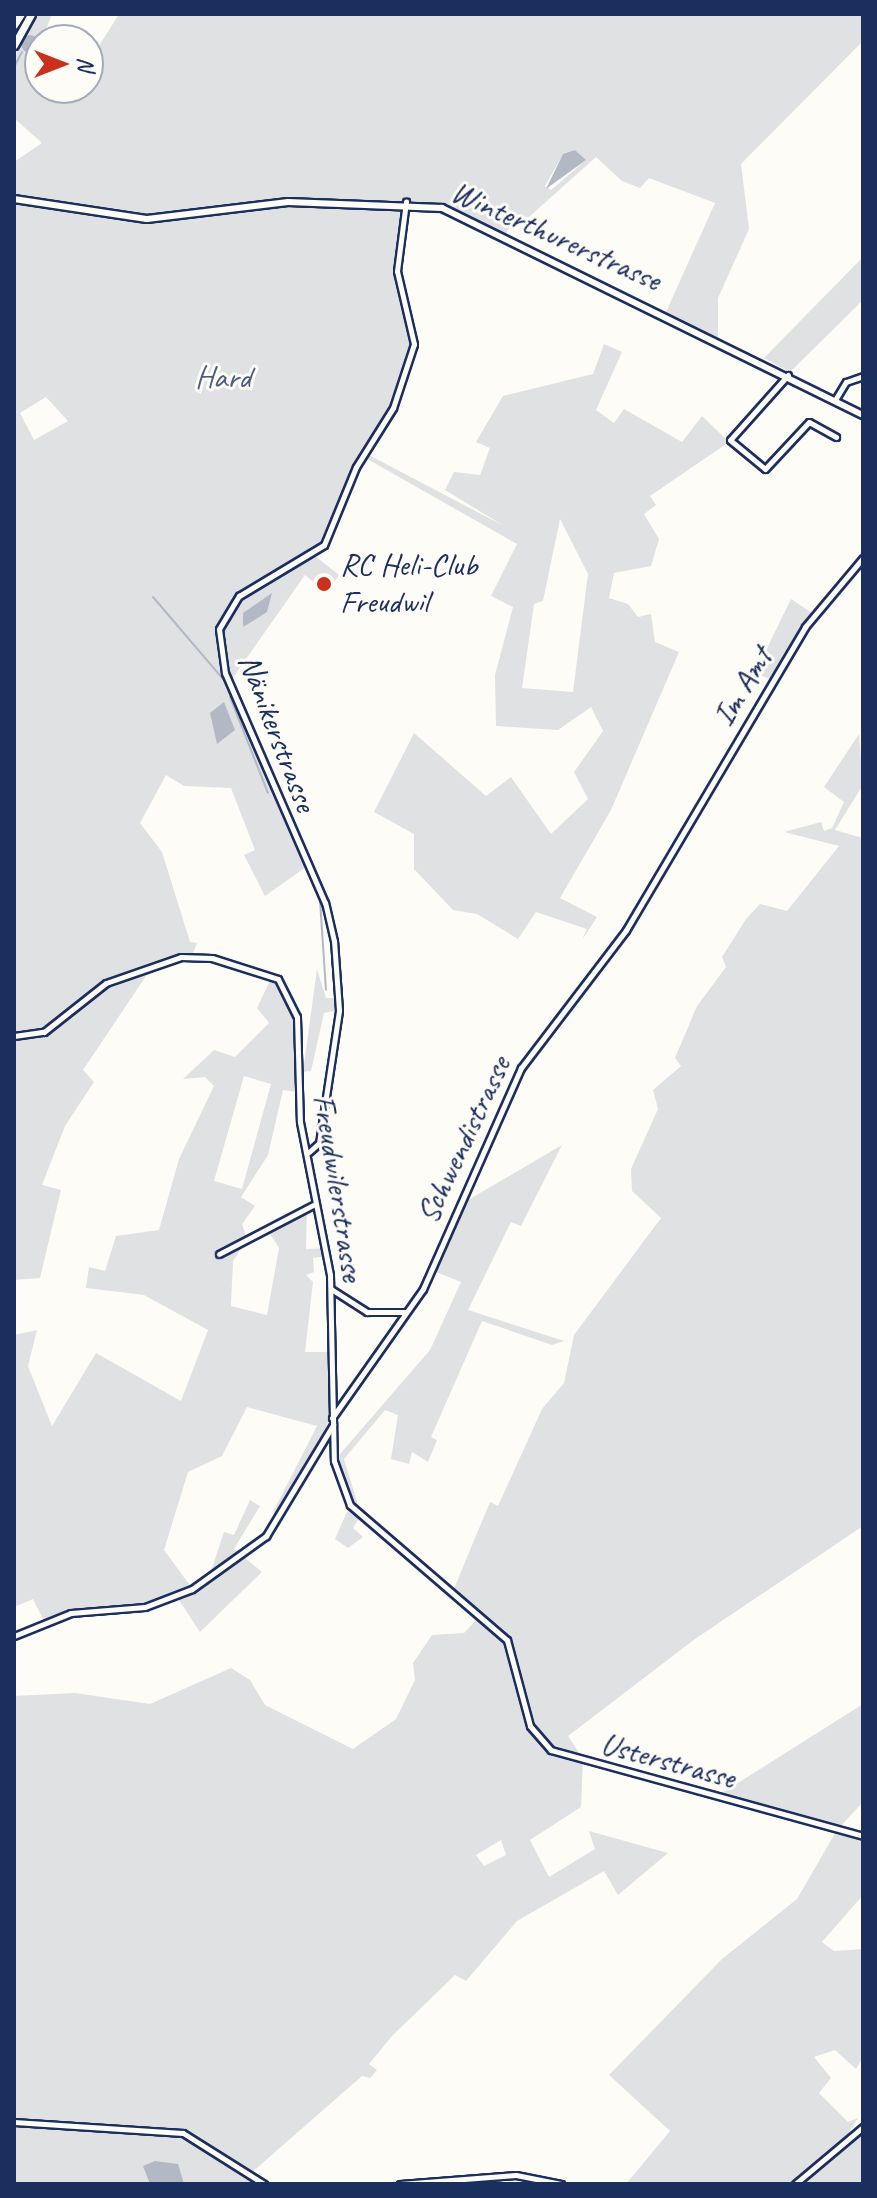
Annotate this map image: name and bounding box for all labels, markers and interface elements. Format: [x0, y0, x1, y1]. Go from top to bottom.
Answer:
north arrow [24, 24, 104, 104]
text: N [72, 57, 100, 71]
street label: Winterthurerstrasse [445, 173, 667, 299]
park label: Hard [195, 358, 251, 396]
place label: RC Heli-Club Freudwil [340, 547, 477, 622]
marker: RC Heli-Club Freudwil [315, 575, 333, 593]
street label: Im Amt [705, 642, 781, 732]
street label: Nänikerstrasse [229, 649, 325, 817]
street label: Schwendistrasse [409, 1051, 519, 1229]
street label: Freudwilerstrasse [304, 1092, 372, 1284]
street label: Usterstrasse [597, 1725, 739, 1797]

